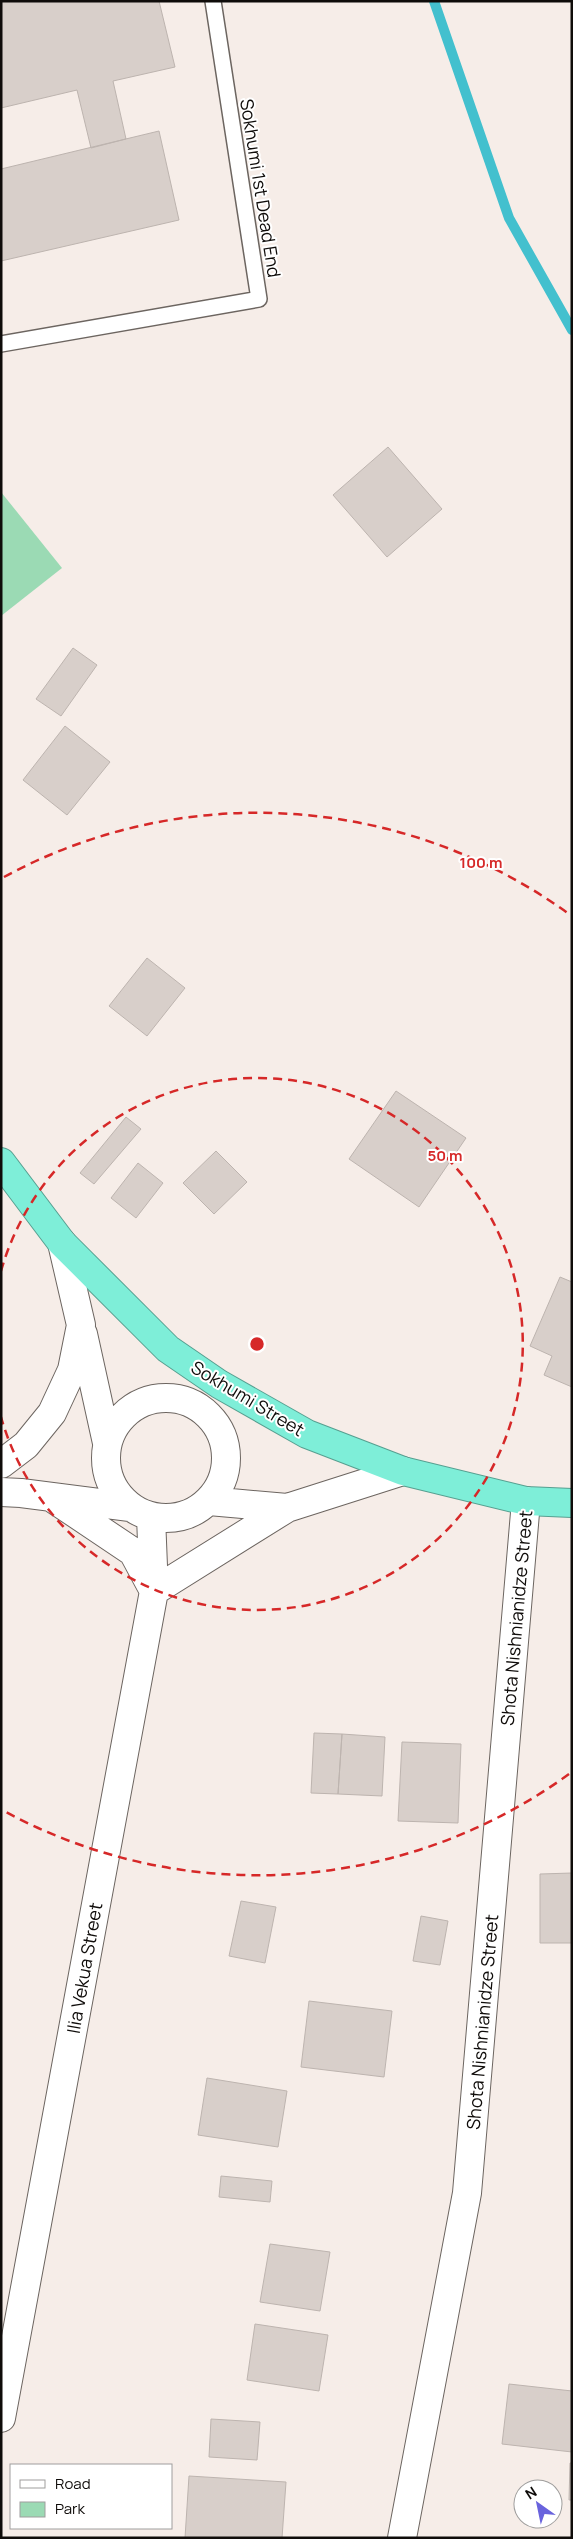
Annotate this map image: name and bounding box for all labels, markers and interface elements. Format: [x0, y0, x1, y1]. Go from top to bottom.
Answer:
street label: Sokhumi 1st Dead End [235, 97, 287, 279]
text: 100 m [460, 852, 502, 873]
text: 50 m [427, 1145, 463, 1166]
centre of rings [248, 1335, 266, 1353]
street label: Sokhumi Street [187, 1355, 309, 1441]
street label: Shota Nishnianidze Street [495, 1509, 537, 1727]
street label: Ilia Vekua Street [61, 1901, 107, 2035]
street label: Shota Nishnianidze Street [461, 1913, 503, 2131]
legend [10, 2464, 172, 2529]
text: Road [55, 2473, 91, 2494]
north arrow [513, 2479, 563, 2529]
text: N [521, 2482, 540, 2503]
text: Park [55, 2498, 85, 2519]

